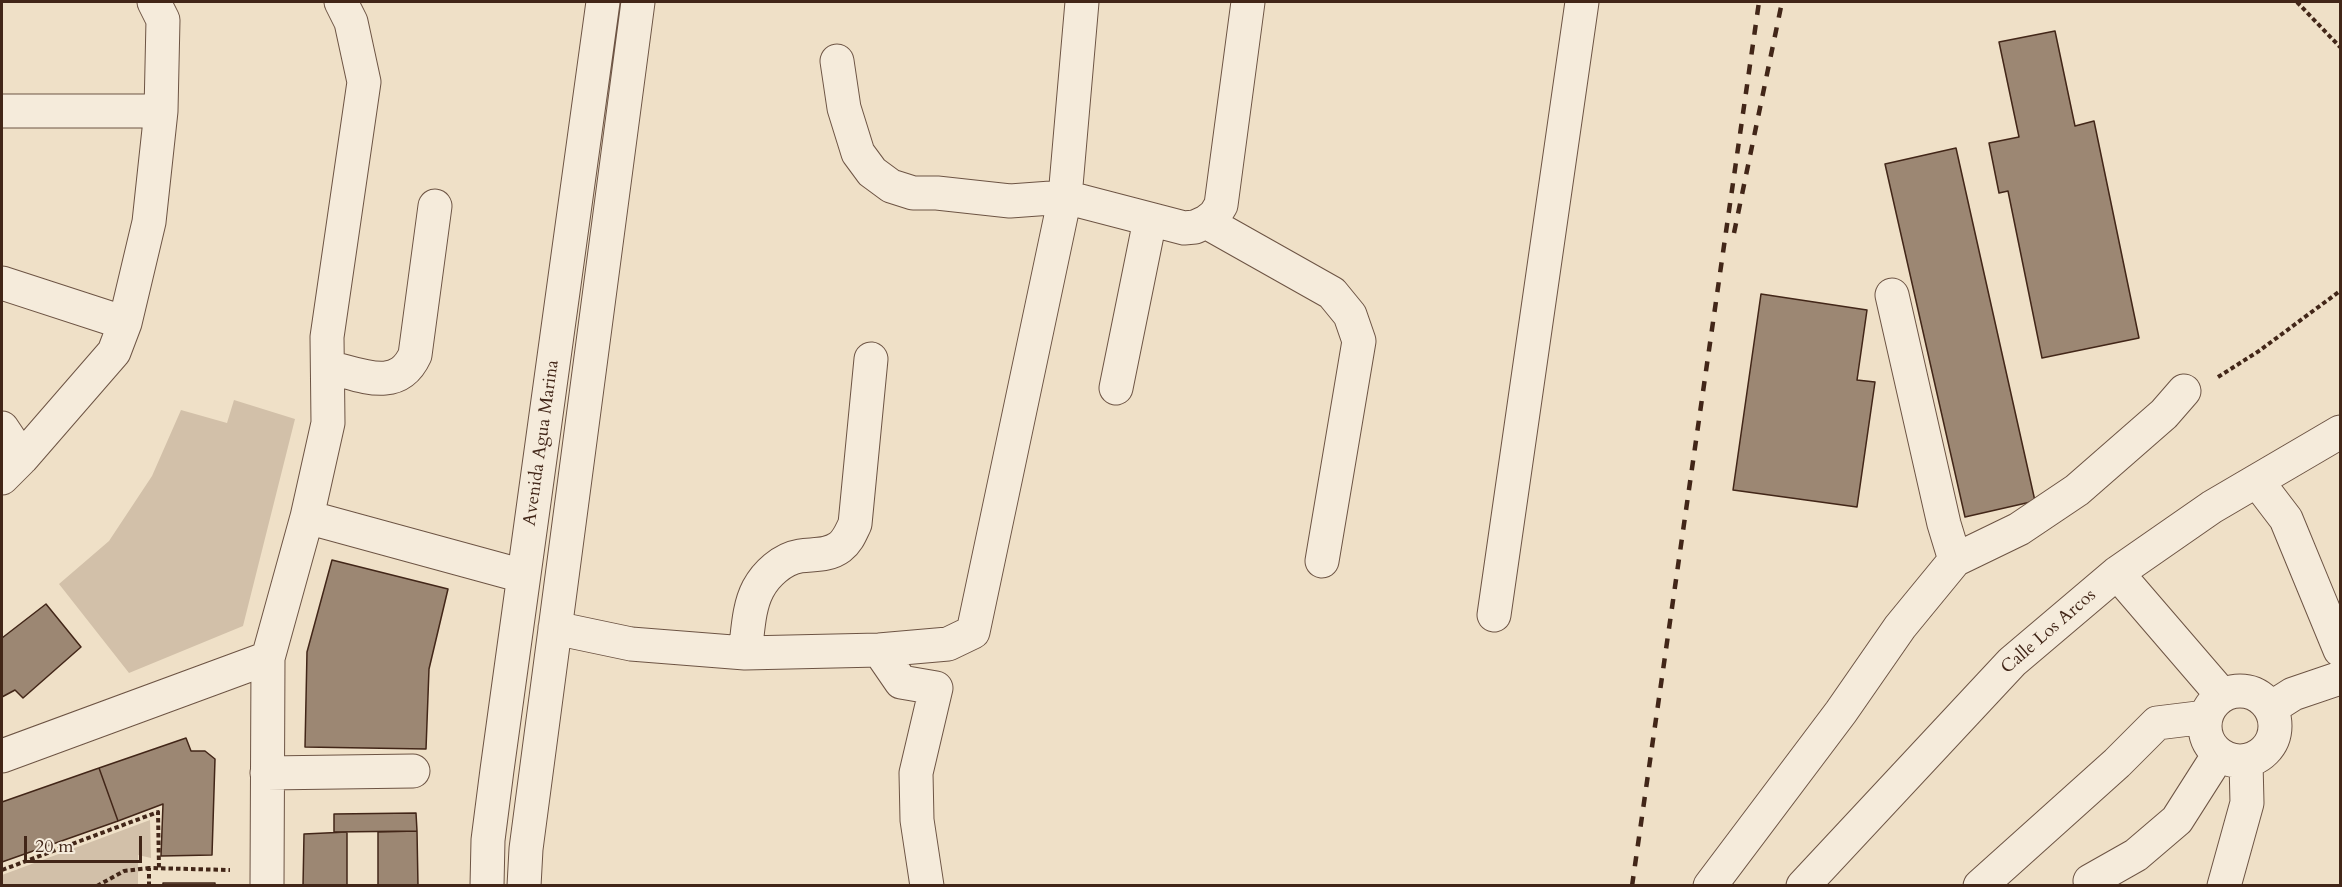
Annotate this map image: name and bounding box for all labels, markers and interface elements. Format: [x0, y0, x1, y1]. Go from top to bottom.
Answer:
street label: Avenida Agua Marina [520, 359, 564, 527]
street label: Calle Los Arcos [1997, 585, 2101, 679]
scale bar [27, 824, 146, 862]
text: 20 m [35, 834, 74, 859]

